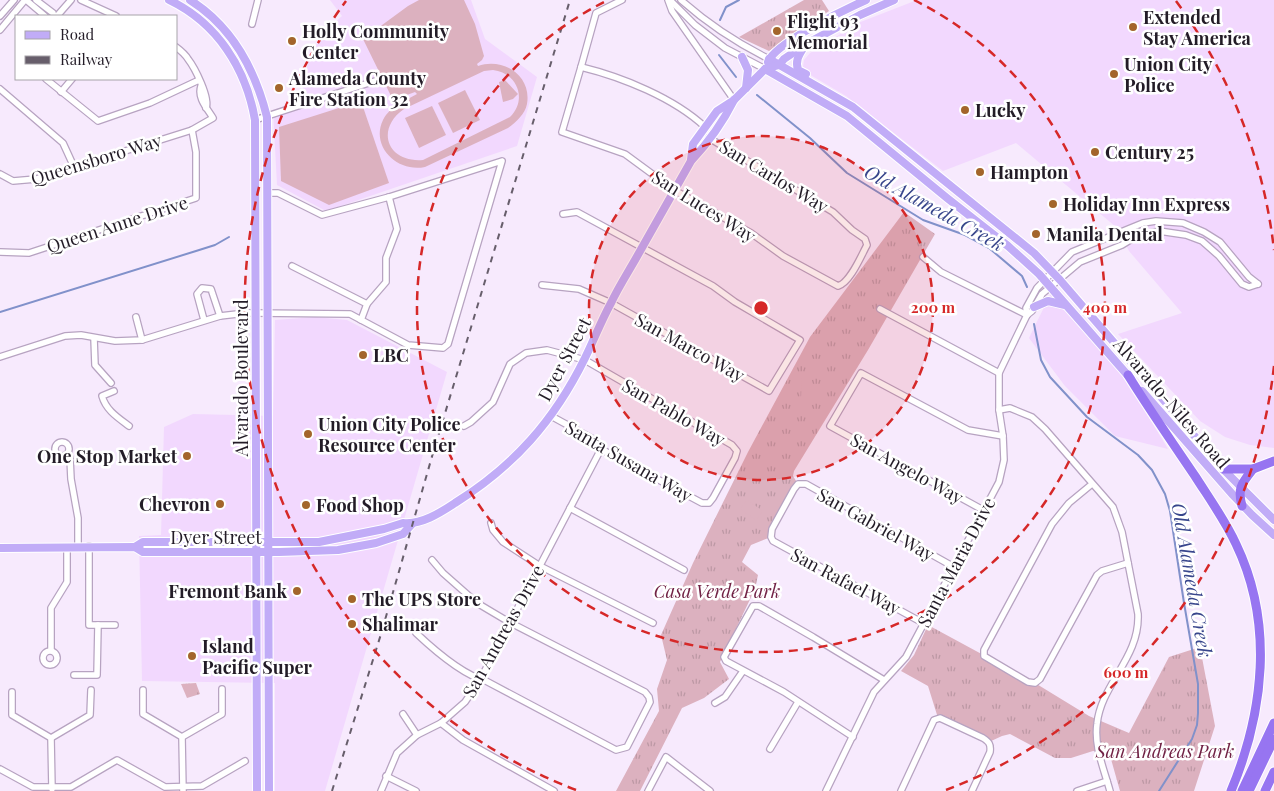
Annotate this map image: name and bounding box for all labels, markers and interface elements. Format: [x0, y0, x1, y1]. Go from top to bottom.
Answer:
place label: Extended Stay America [1143, 5, 1252, 50]
place label: Flight 93 Memorial [787, 9, 868, 54]
legend [15, 15, 178, 80]
place label: Holly Community Center [302, 19, 450, 64]
marker: Extended Stay America [1127, 21, 1139, 33]
text: Road [60, 24, 94, 44]
marker: Flight 93 Memorial [771, 25, 783, 37]
marker: Holly Community Center [286, 35, 298, 47]
text: Railway [60, 49, 113, 69]
place label: Union City Police [1124, 52, 1213, 97]
place label: Alameda County Fire Station 32 [288, 66, 427, 111]
marker: Union City Police [1108, 68, 1120, 80]
marker: Alameda County Fire Station 32 [273, 82, 285, 94]
place label: Lucky [975, 98, 1026, 122]
marker: Lucky [959, 104, 971, 116]
street label: Queensboro Way [28, 128, 164, 190]
street label: San Carlos Way [715, 134, 833, 218]
place label: Century 25 [1105, 140, 1194, 164]
marker: Century 25 [1089, 146, 1101, 158]
water label: Old Alameda Creek [860, 158, 1010, 256]
place label: Hampton [990, 160, 1068, 184]
street label: San Luces Way [648, 165, 760, 247]
marker: Hampton [974, 166, 986, 178]
street label: Queen Anne Drive [43, 190, 191, 258]
place label: Holiday Inn Express [1063, 192, 1230, 216]
marker: Holiday Inn Express [1047, 198, 1059, 210]
place label: Manila Dental [1046, 222, 1163, 246]
marker: Manila Dental [1030, 228, 1042, 240]
text: 200 m [911, 297, 956, 317]
text: 400 m [1083, 297, 1128, 317]
street label: Alvarado Boulevard [229, 299, 253, 458]
centre of rings [752, 299, 770, 317]
street label: San Marco Way [631, 307, 749, 387]
street label: Dyer Street [532, 312, 596, 405]
street label: Alvarado-Niles Road [1108, 332, 1236, 474]
place label: LBC [373, 343, 409, 367]
marker: LBC [357, 349, 369, 361]
street label: San Pablo Way [618, 373, 730, 451]
place label: Union City Police Resource Center [318, 412, 460, 457]
street label: Santa Susana Way [561, 415, 697, 507]
street label: San Angelo Way [846, 427, 968, 509]
marker: Union City Police Resource Center [302, 428, 314, 440]
place label: One Stop Market [37, 444, 178, 468]
marker: One Stop Market [181, 450, 193, 462]
street label: San Gabriel Way [813, 482, 939, 566]
place label: Chevron [139, 492, 210, 516]
place label: Food Shop [316, 493, 404, 517]
street label: Santa Maria Drive [912, 493, 1000, 631]
marker: Chevron [214, 498, 226, 510]
marker: Food Shop [300, 499, 312, 511]
water label: Old Alameda Creek [1167, 501, 1219, 660]
street label: Dyer Street [170, 525, 262, 549]
street label: San Rafael Way [787, 542, 905, 620]
street label: San Andreas Drive [457, 560, 549, 702]
place label: Fremont Bank [168, 579, 287, 603]
park label: Casa Verde Park [654, 579, 780, 603]
marker: Fremont Bank [291, 585, 303, 597]
place label: The UPS Store [362, 587, 481, 611]
marker: The UPS Store [346, 593, 358, 605]
place label: Shalimar [362, 612, 439, 636]
marker: Shalimar [346, 618, 358, 630]
place label: Island Pacific Super [202, 634, 312, 679]
marker: Island Pacific Super [186, 650, 198, 662]
text: 600 m [1104, 662, 1149, 682]
park label: San Andreas Park [1095, 739, 1234, 763]

